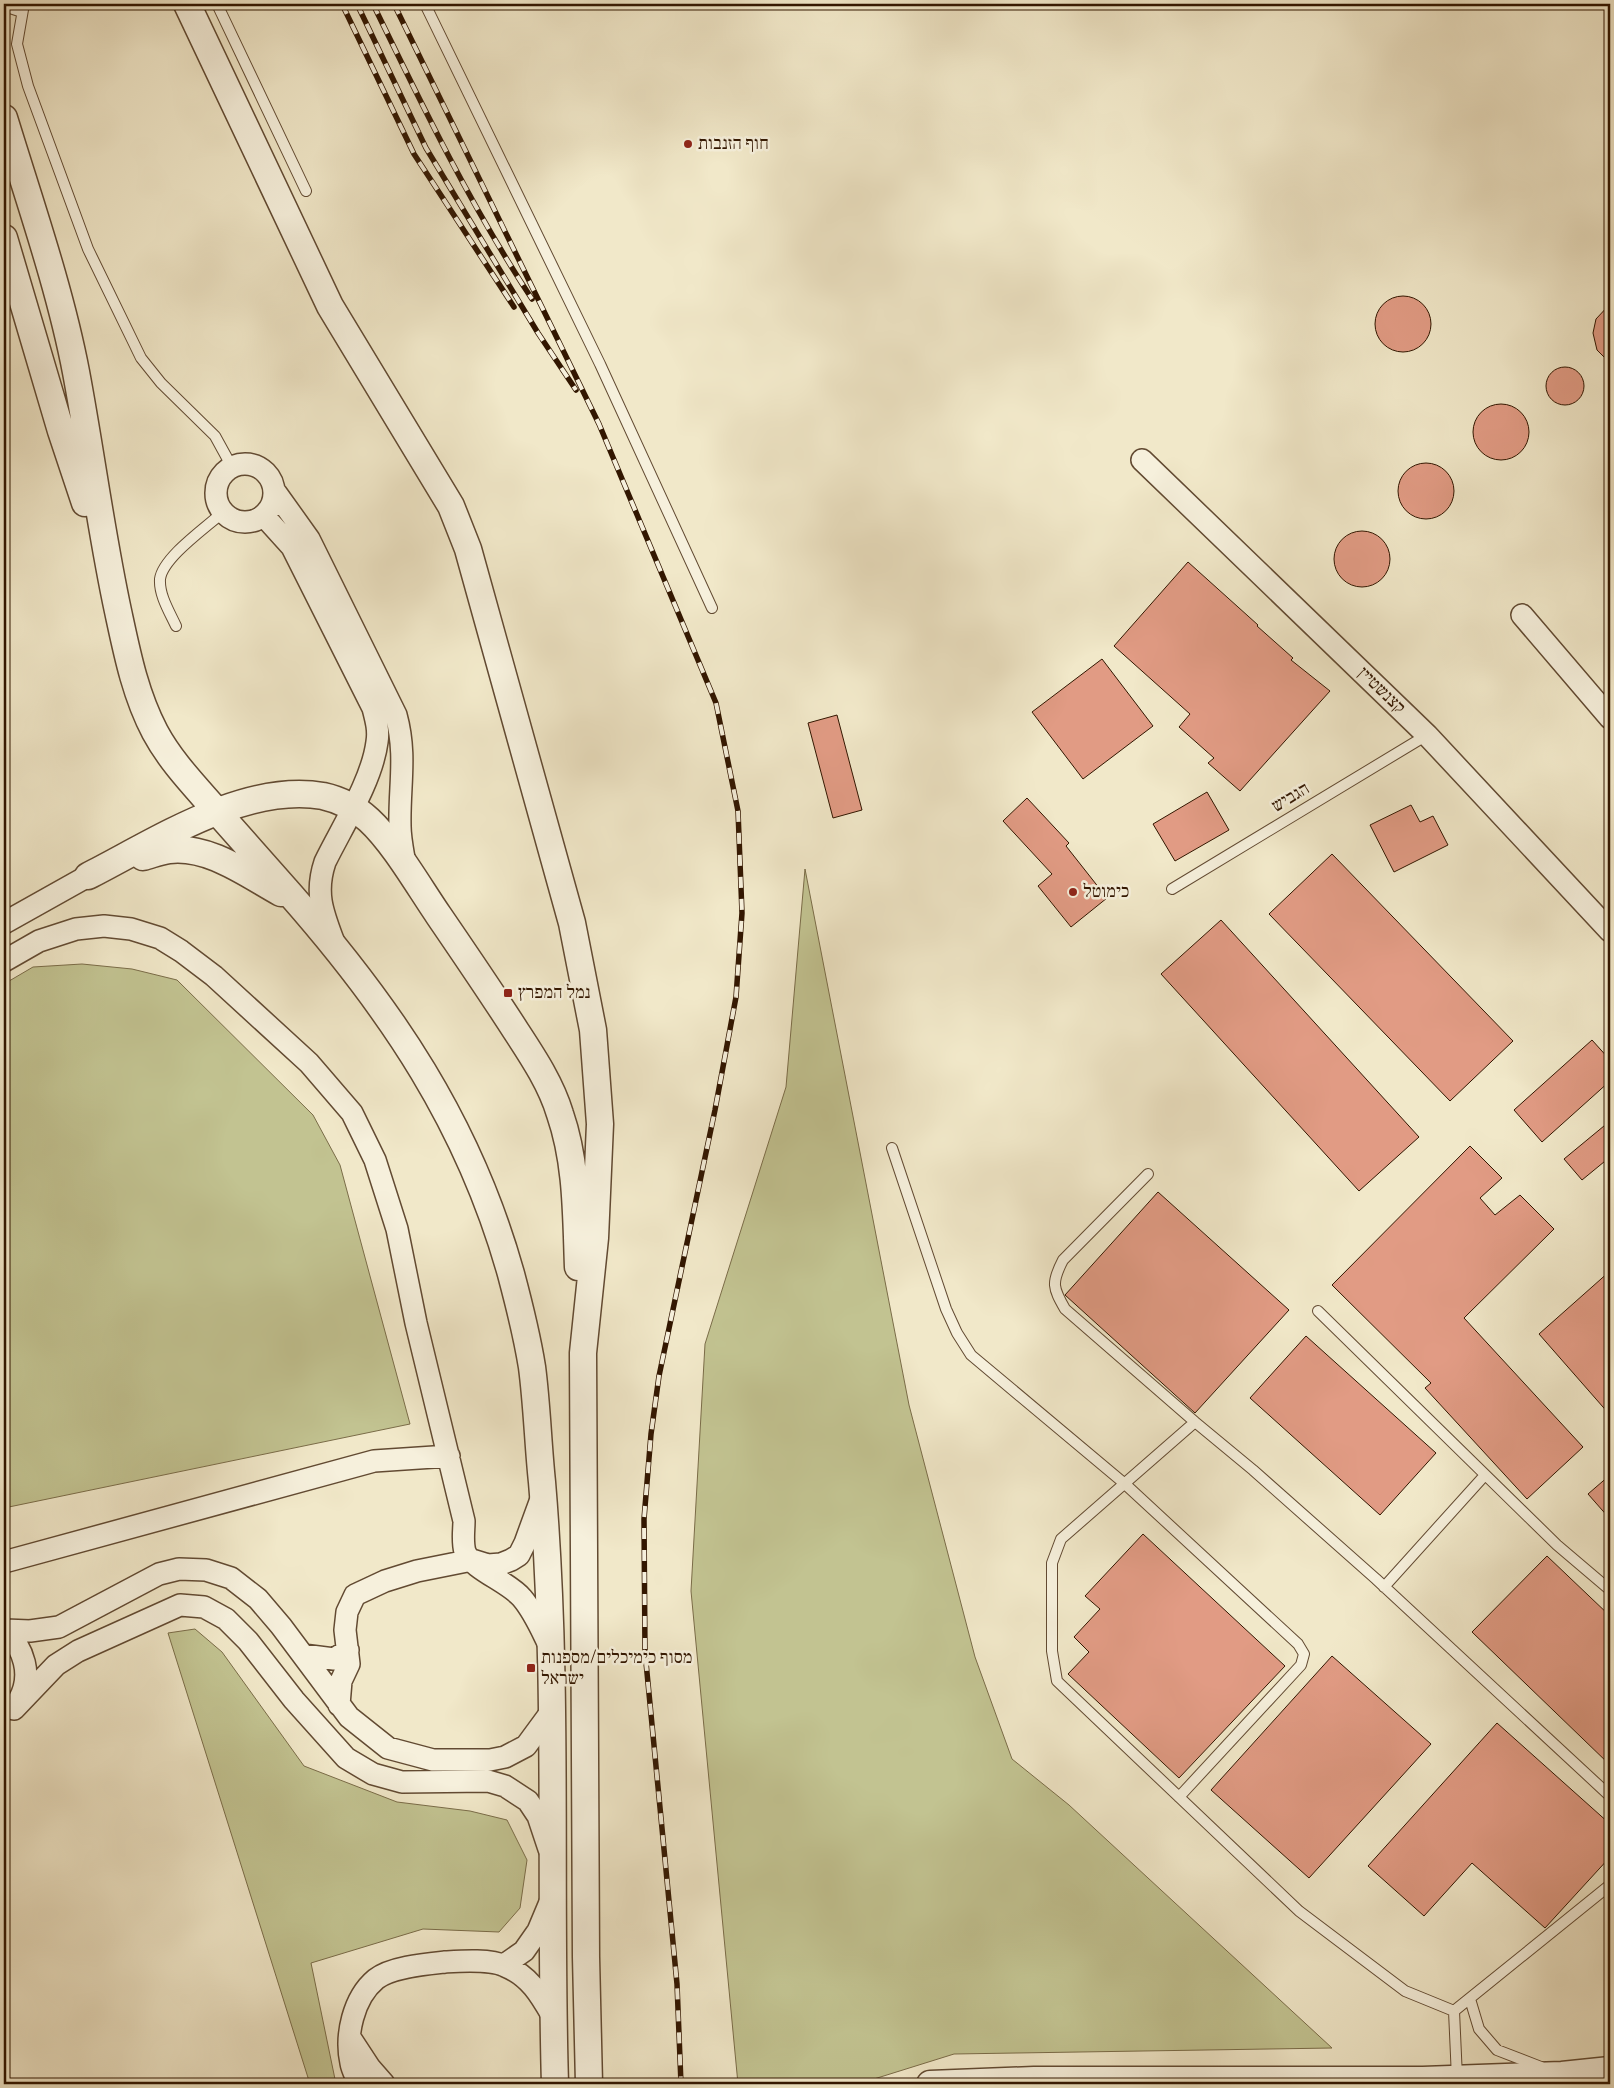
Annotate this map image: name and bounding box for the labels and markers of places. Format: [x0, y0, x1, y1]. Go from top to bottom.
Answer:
place label: חוף הזנבות [698, 132, 769, 157]
marker: חוף הזנבות [682, 138, 694, 150]
place label: כימוטל [1083, 880, 1129, 905]
marker: כימוטל [1067, 886, 1079, 898]
place label: נמל המפרץ [518, 981, 591, 1006]
marker: נמל המפרץ [502, 987, 514, 999]
place label: מסוף כימיכלים/מספנות ישראל [541, 1646, 693, 1692]
marker: מסוף כימיכלים/מספנות ישראל [525, 1662, 537, 1674]

